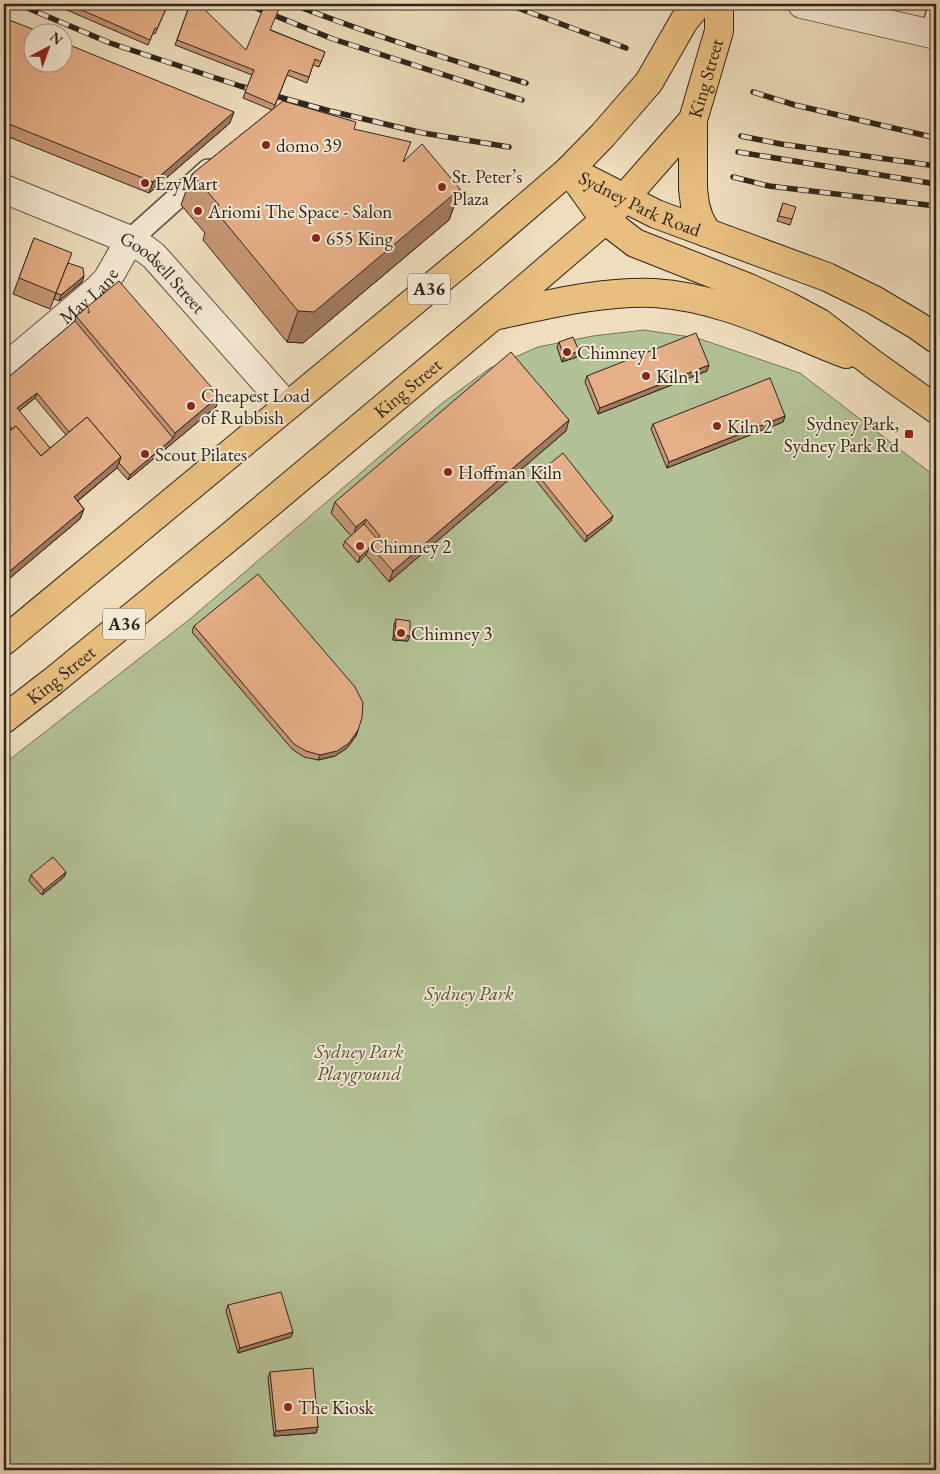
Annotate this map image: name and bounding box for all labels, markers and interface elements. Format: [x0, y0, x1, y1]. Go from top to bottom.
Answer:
north arrow [22, 22, 72, 72]
text: N [46, 28, 67, 49]
street label: King Street [682, 36, 729, 121]
place label: domo 39 [276, 133, 341, 158]
marker: domo 39 [260, 139, 272, 151]
place label: St. Peter’s Plaza [452, 164, 522, 211]
street label: Sydney Park Road [574, 165, 705, 243]
place label: EzyMart [155, 171, 218, 196]
marker: EzyMart [139, 177, 151, 189]
marker: St. Peter’s Plaza [436, 181, 448, 193]
place label: Ariomi The Space - Salon [207, 199, 392, 224]
marker: Ariomi The Space - Salon [192, 205, 204, 217]
street label: Goodsell Street [117, 225, 211, 319]
place label: 655 King [326, 226, 394, 251]
marker: 655 King [310, 232, 322, 244]
street label: May Lane [54, 264, 124, 330]
road number: A36 [408, 274, 450, 304]
place label: Chimney 1 [577, 340, 658, 365]
marker: Chimney 1 [561, 346, 573, 358]
street label: King Street [368, 352, 447, 424]
place label: Kiln 1 [656, 364, 701, 389]
marker: Kiln 1 [640, 370, 652, 382]
place label: Cheapest Load of Rubbish [201, 383, 310, 430]
marker: Cheapest Load of Rubbish [185, 400, 197, 412]
place label: Sydney Park, Sydney Park Rd [784, 411, 899, 458]
place label: Kiln 2 [727, 414, 772, 439]
marker: Kiln 2 [711, 420, 723, 432]
marker: Sydney Park, Sydney Park Rd [903, 428, 915, 440]
place label: Scout Pilates [155, 442, 247, 467]
marker: Scout Pilates [139, 448, 151, 460]
place label: Hoffman Kiln [458, 460, 562, 485]
marker: Hoffman Kiln [442, 466, 454, 478]
place label: Chimney 2 [370, 534, 451, 559]
marker: Chimney 2 [354, 540, 366, 552]
road number: A36 [103, 608, 145, 640]
place label: Chimney 3 [411, 621, 492, 646]
marker: Chimney 3 [395, 627, 407, 639]
street label: King Street [21, 640, 101, 710]
park label: Sydney Park [423, 981, 514, 1006]
park label: Sydney Park Playground [313, 1039, 404, 1086]
place label: The Kiosk [298, 1395, 375, 1420]
marker: The Kiosk [282, 1401, 294, 1413]

